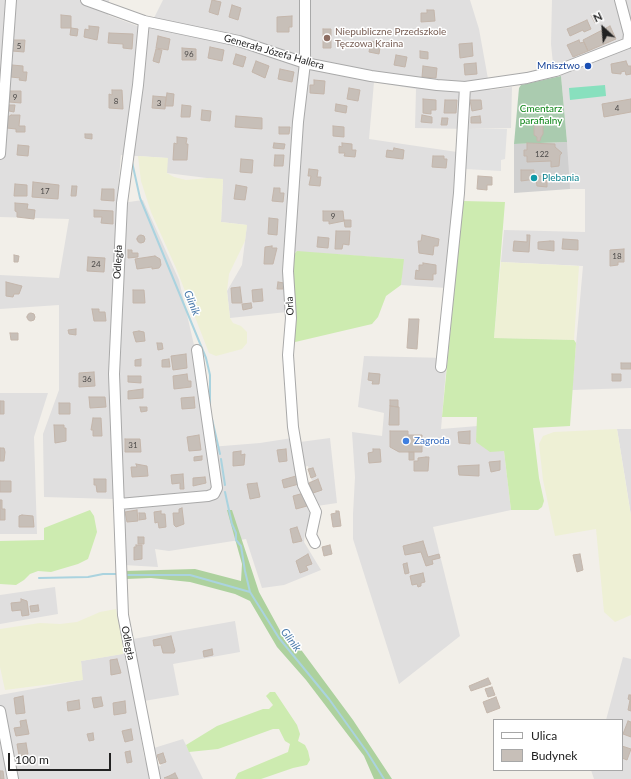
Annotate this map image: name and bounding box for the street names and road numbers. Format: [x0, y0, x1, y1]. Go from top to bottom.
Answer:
street label: Generała Józefa Hallera [222, 32, 326, 72]
street label: Odległa [111, 244, 125, 280]
street label: Orla [283, 296, 297, 316]
street label: Odległa [119, 625, 137, 661]

